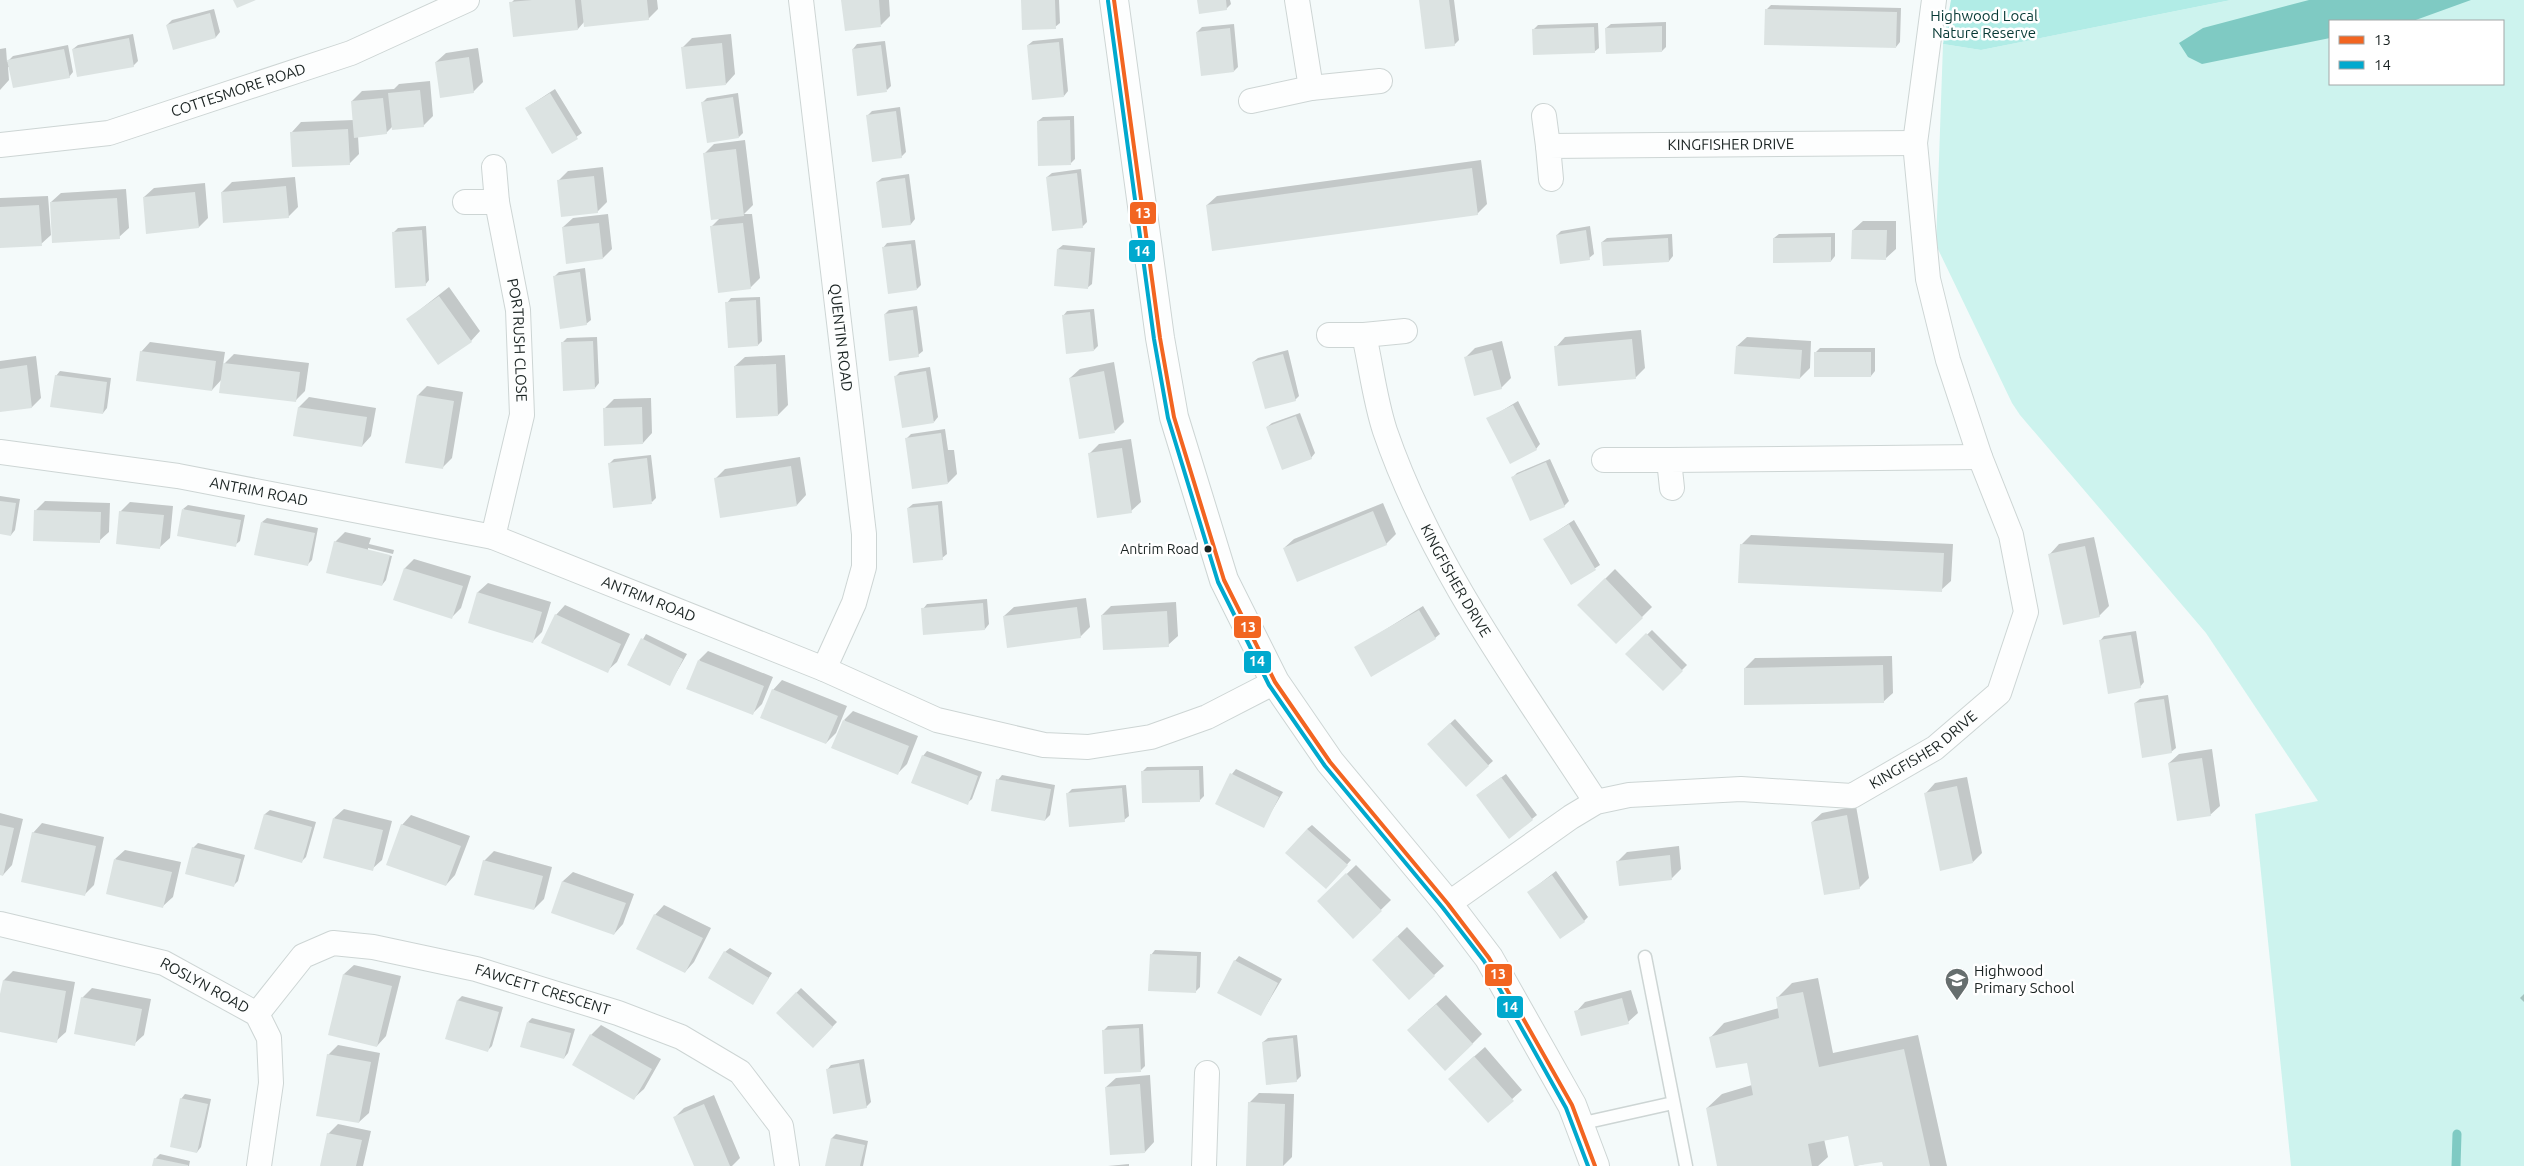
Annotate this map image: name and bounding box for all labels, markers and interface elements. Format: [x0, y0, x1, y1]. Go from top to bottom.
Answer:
park label: Highwood Local Nature Reserve [1930, 7, 2038, 41]
legend [2329, 20, 2504, 85]
text: 13 [2374, 31, 2391, 48]
text: 14 [2374, 56, 2391, 73]
street label: COTTESMORE ROAD [169, 60, 308, 120]
street label: KINGFISHER DRIVE [1667, 135, 1794, 153]
line badge: 13 [1129, 201, 1157, 225]
text: 13 [1135, 205, 1151, 221]
line badge: 14 [1128, 239, 1156, 263]
text: 14 [1134, 243, 1150, 259]
street label: PORTRUSH CLOSE [504, 277, 530, 402]
street label: QUENTIN ROAD [827, 283, 856, 393]
street label: ANTRIM ROAD [208, 473, 310, 509]
street label: KINGFISHER DRIVE [1418, 521, 1495, 640]
place label: Antrim Road [1120, 541, 1199, 557]
marker: Antrim Road [1203, 544, 1213, 554]
street label: ANTRIM ROAD [599, 572, 698, 625]
line badge: 13 [1233, 615, 1262, 639]
text: 13 [1240, 619, 1256, 635]
line badge: 14 [1243, 650, 1272, 674]
text: 14 [1249, 653, 1265, 669]
street label: KINGFISHER DRIVE [1866, 707, 1980, 792]
street label: ROSLYN ROAD [157, 954, 252, 1016]
street label: FAWCETT CRESCENT [473, 960, 613, 1018]
place label: Highwood Primary School [1974, 962, 2075, 996]
line badge: 13 [1484, 963, 1513, 987]
text: 13 [1490, 966, 1506, 982]
school or university icon: Highwood Primary School [1944, 967, 1970, 1001]
line badge: 14 [1496, 995, 1524, 1019]
text: 14 [1502, 999, 1518, 1015]

